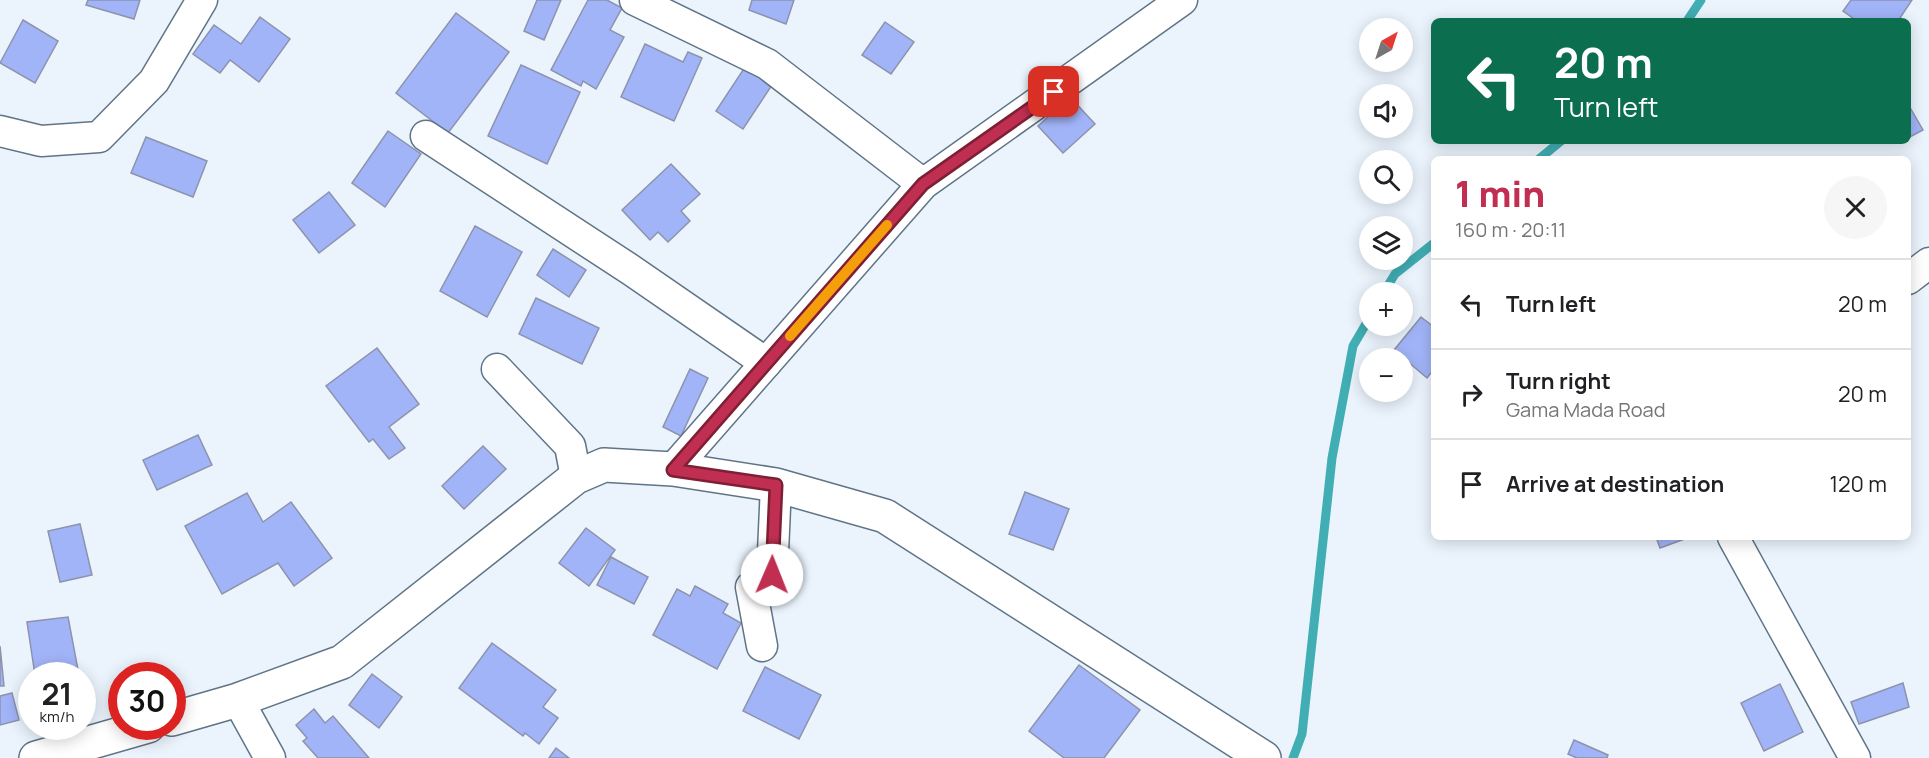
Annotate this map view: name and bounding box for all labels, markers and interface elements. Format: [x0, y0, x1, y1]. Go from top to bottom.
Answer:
north arrow [1359, 18, 1413, 72]
map controls [1359, 18, 1413, 402]
text: 20 m [1554, 33, 1653, 91]
icon: left [1455, 42, 1533, 120]
pin [1028, 66, 1079, 117]
icon: arrive [1037, 75, 1070, 108]
button: sound [1359, 84, 1413, 138]
text: Turn left [1554, 88, 1658, 125]
button: search [1359, 150, 1413, 204]
text: 1 min [1455, 169, 1545, 218]
button: close [1824, 176, 1887, 239]
button: layers [1359, 216, 1413, 270]
text: 160 m · 20:11 [1455, 216, 1566, 243]
button: + [1359, 282, 1413, 336]
icon: left [1455, 288, 1488, 321]
text: Turn left [1506, 289, 1596, 319]
text: 20 m [1838, 289, 1887, 319]
button: − [1359, 348, 1413, 402]
text: Turn right [1506, 366, 1611, 396]
icon: right [1455, 378, 1488, 411]
text: 20 m [1838, 379, 1887, 409]
text: Gama Mada Road [1506, 396, 1666, 423]
icon: arrive [1455, 468, 1488, 501]
text: Arrive at destination [1506, 469, 1724, 499]
text: 120 m [1829, 469, 1887, 499]
position arrow [740, 543, 804, 607]
speed limit sign: 30 [108, 662, 186, 740]
text: 21 [41, 673, 73, 714]
text: km/h [40, 706, 74, 727]

